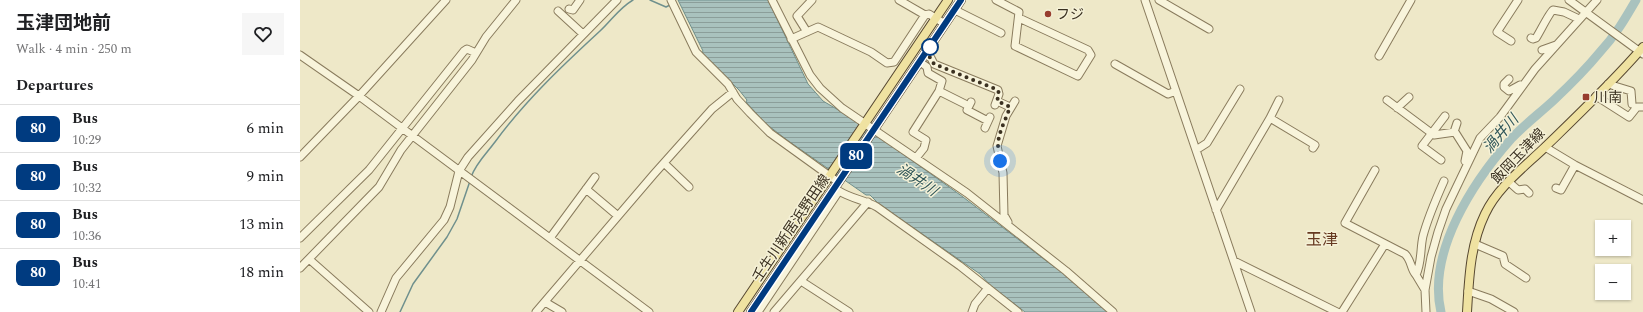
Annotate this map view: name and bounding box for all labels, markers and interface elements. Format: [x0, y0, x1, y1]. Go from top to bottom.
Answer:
place label: フジ [1056, 4, 1084, 25]
text: 玉津団地前 [16, 9, 111, 38]
marker: フジ [1043, 9, 1053, 19]
button: heart [242, 13, 284, 55]
unlabelled marker [921, 38, 939, 56]
text: Walk · 4 min · 250 m [16, 39, 132, 59]
text: Departures [16, 74, 94, 97]
place label: 川南 [1594, 87, 1622, 108]
marker: 川南 [1581, 92, 1591, 102]
text: Bus [72, 107, 98, 130]
water label: 渦井川 [1478, 108, 1526, 159]
text: 6 min [246, 117, 284, 140]
text: 80 [30, 118, 46, 139]
street label: 飯岡玉津線 [1486, 124, 1550, 188]
text: 10:29 [72, 130, 101, 150]
line badge: 80 [838, 143, 874, 169]
text: 80 [848, 145, 864, 166]
your location [990, 151, 1010, 171]
text: Bus [72, 155, 98, 178]
water label: 渦井川 [892, 158, 944, 203]
text: 9 min [246, 165, 284, 188]
text: 80 [30, 166, 46, 187]
street label: 壬生川新居浜野田線 [747, 170, 835, 286]
text: 10:32 [72, 178, 101, 198]
text: Bus [72, 203, 98, 226]
text: 13 min [239, 213, 284, 236]
text: 80 [30, 214, 46, 235]
map controls [1595, 220, 1631, 300]
button: + [1595, 220, 1631, 256]
text: 10:36 [72, 226, 101, 246]
district label: 玉津 [1306, 228, 1338, 252]
text: Bus [72, 251, 98, 274]
text: 18 min [239, 261, 284, 284]
text: 80 [30, 262, 46, 283]
button: − [1595, 264, 1631, 300]
text: 10:41 [72, 274, 101, 294]

